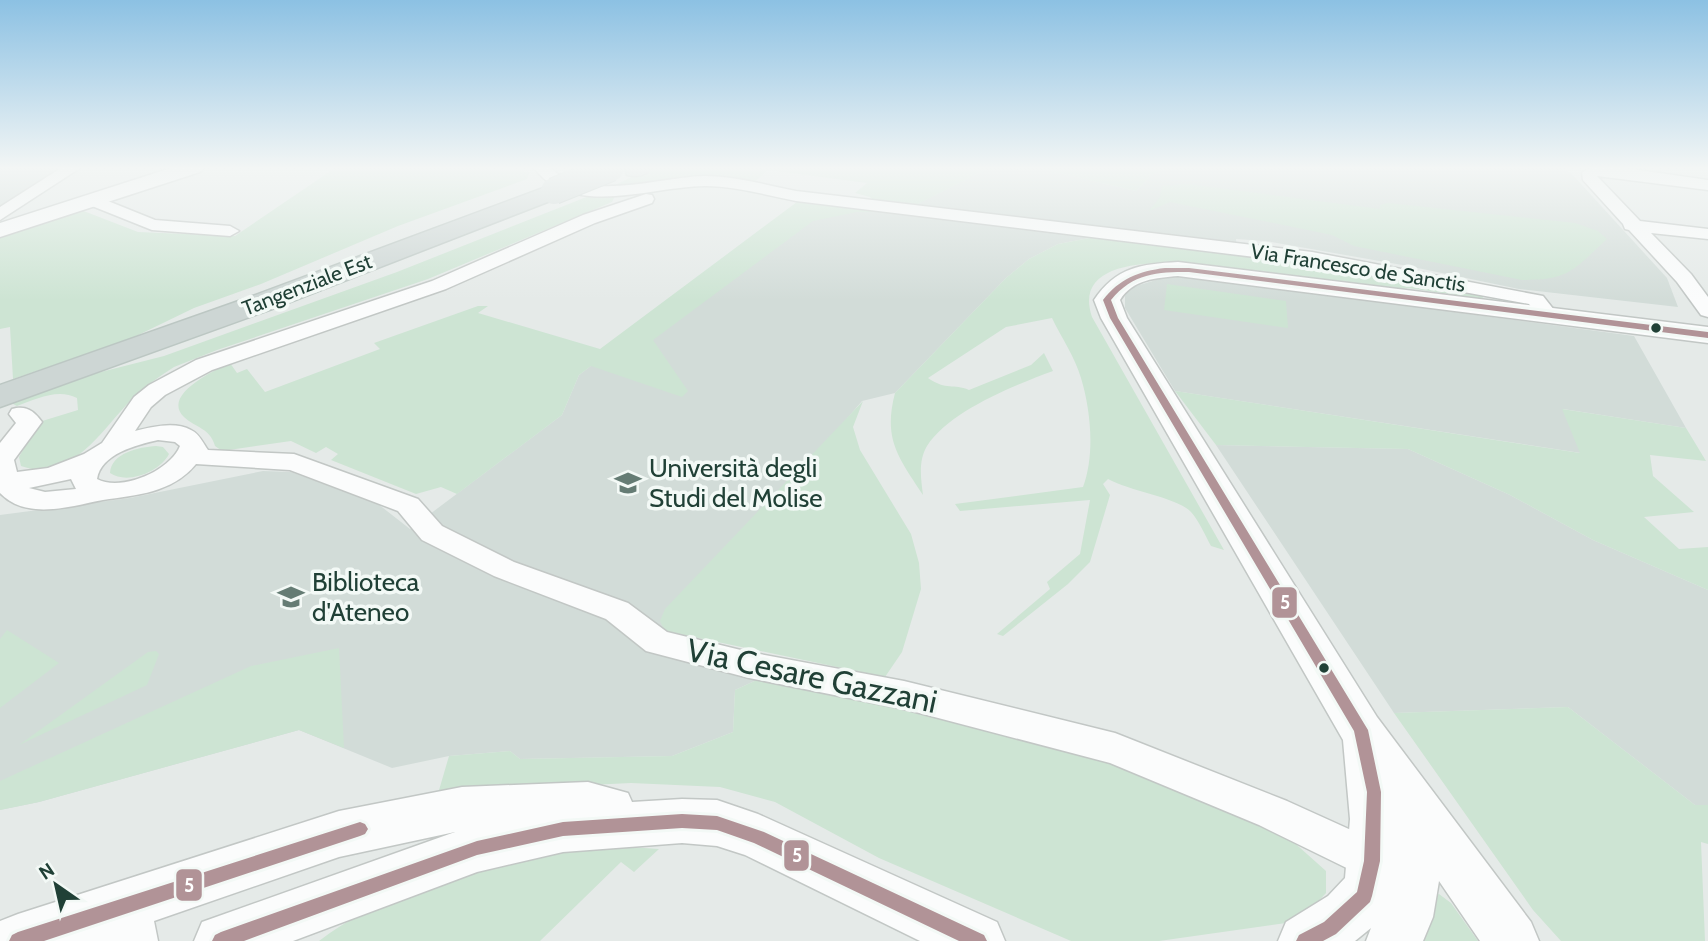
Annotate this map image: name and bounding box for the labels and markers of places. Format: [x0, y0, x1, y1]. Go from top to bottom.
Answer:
unlabelled marker [1649, 321, 1663, 335]
place label: Università degli Studi del Molise [649, 452, 823, 514]
school or university icon: Università degli Studi del Molise [613, 468, 643, 498]
place label: Biblioteca d'Ateneo [312, 566, 420, 628]
school or university icon: Biblioteca d'Ateneo [276, 582, 306, 612]
unlabelled marker [1317, 661, 1331, 675]

